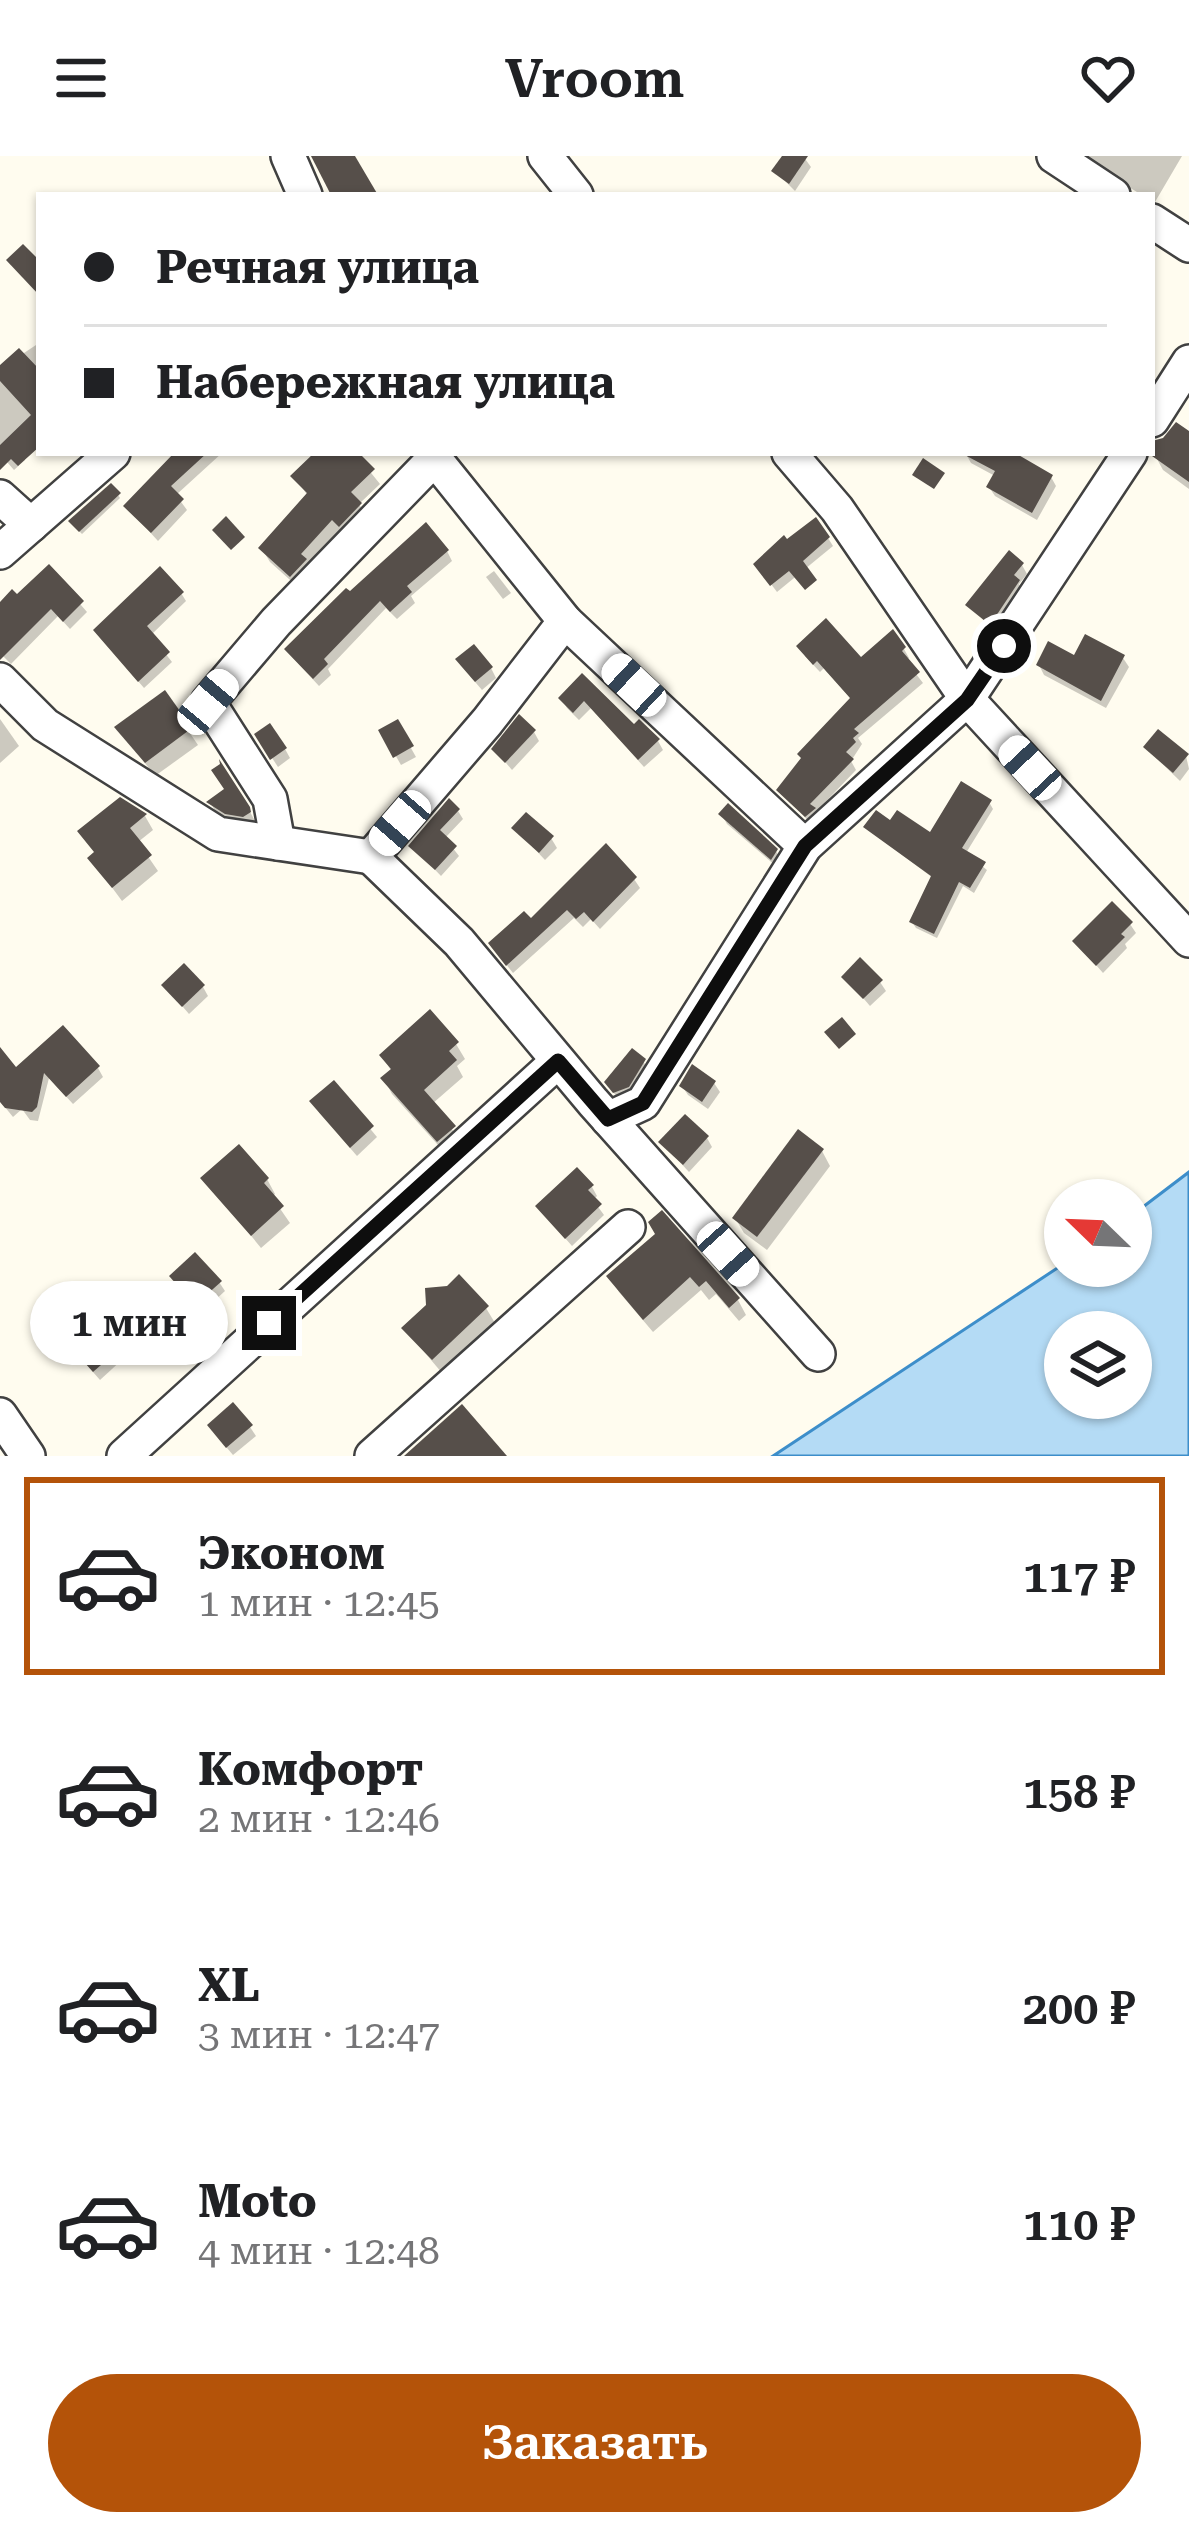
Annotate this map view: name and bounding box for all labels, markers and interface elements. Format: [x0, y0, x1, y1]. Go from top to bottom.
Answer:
icon: menu [48, 45, 114, 111]
icon: heart [1075, 45, 1141, 111]
text: Vroom [505, 47, 684, 110]
text: Речная улица [156, 241, 479, 294]
text: Набережная улица [156, 356, 615, 409]
route start [977, 619, 1031, 673]
car [595, 647, 673, 723]
car [171, 663, 245, 741]
car [992, 729, 1068, 807]
car [363, 784, 437, 862]
north arrow [1044, 1179, 1152, 1287]
map controls [1044, 1179, 1152, 1419]
car [691, 1215, 765, 1293]
callout: 1 мин [29, 1281, 227, 1365]
route end [242, 1296, 296, 1350]
text: 1 мин [71, 1300, 187, 1346]
button: layers [1044, 1311, 1152, 1419]
icon: car [54, 1522, 162, 1630]
text: Эконом [198, 1527, 385, 1580]
text: 117 ₽ [1023, 1550, 1135, 1603]
text: 1 мин · 12:45 [198, 1580, 440, 1626]
icon: car [54, 1738, 162, 1846]
text: Комфорт [198, 1743, 423, 1796]
text: 158 ₽ [1023, 1766, 1135, 1819]
text: 2 мин · 12:46 [198, 1796, 440, 1842]
icon: car [54, 1954, 162, 2062]
text: XL [198, 1959, 260, 2012]
text: 200 ₽ [1023, 1982, 1135, 2035]
text: 3 мин · 12:47 [198, 2012, 440, 2058]
icon: car [54, 2170, 162, 2278]
text: Moto [198, 2175, 317, 2228]
text: 110 ₽ [1023, 2198, 1135, 2251]
text: 4 мин · 12:48 [198, 2228, 440, 2274]
button: Заказать [48, 2374, 1141, 2512]

